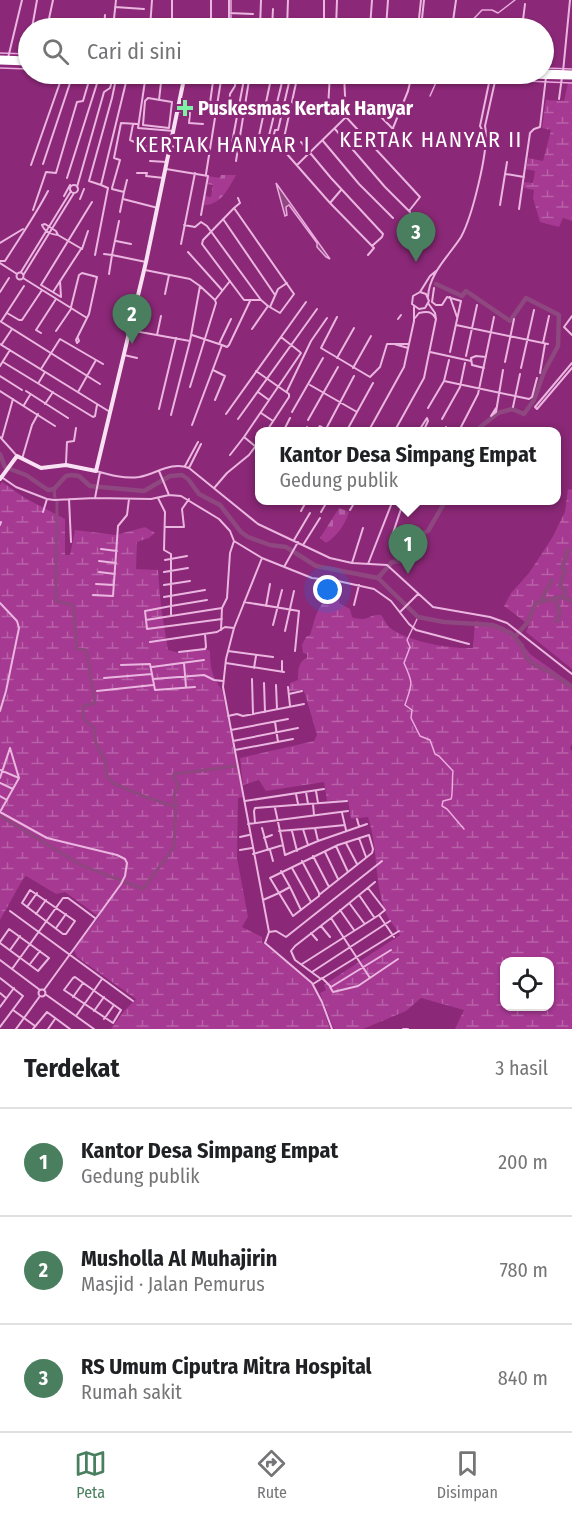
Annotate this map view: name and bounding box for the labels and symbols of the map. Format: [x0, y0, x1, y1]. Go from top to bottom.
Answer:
place label: Puskesmas Kertak Hanyar [198, 96, 414, 120]
marker: Puskesmas Kertak Hanyar [176, 99, 194, 117]
district label: KERTAK HANYAR II [339, 126, 523, 153]
district label: KERTAK HANYAR I [135, 131, 311, 158]
pin: 3 [396, 212, 436, 262]
pin: 2 [112, 294, 152, 344]
pin: 1 [388, 524, 428, 574]
your location [313, 575, 342, 604]

